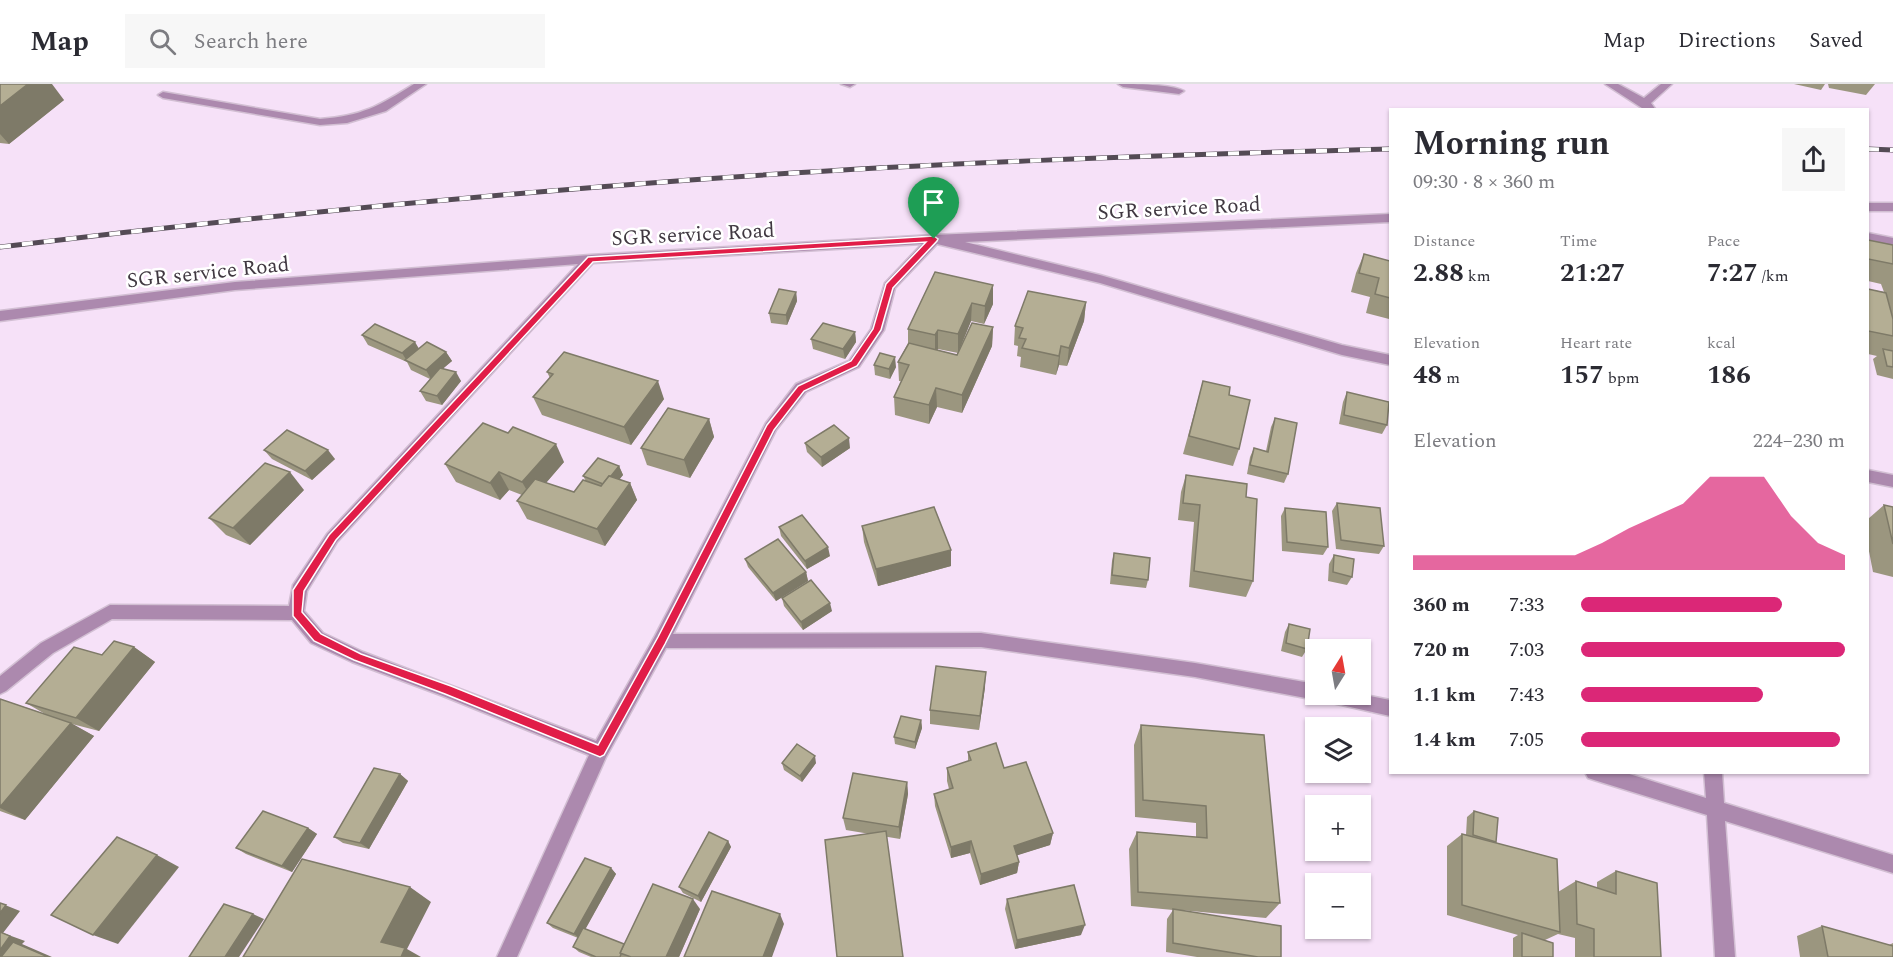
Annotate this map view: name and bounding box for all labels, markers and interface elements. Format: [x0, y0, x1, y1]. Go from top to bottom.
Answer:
search box [125, 14, 545, 68]
text: Map [30, 20, 89, 63]
icon: search [146, 25, 179, 58]
text: Search here [194, 25, 308, 58]
text: Map [1603, 25, 1645, 57]
text: Directions [1678, 25, 1776, 57]
text: Saved [1809, 25, 1863, 57]
text: Morning run [1413, 119, 1610, 169]
button: share [1782, 128, 1845, 191]
text: 09:30 · 8 × 360 m [1413, 167, 1555, 197]
pin [908, 177, 959, 239]
icon: arrive [917, 186, 950, 219]
street label: SGR service Road [1097, 189, 1262, 229]
street label: SGR service Road [611, 215, 776, 255]
text: Distance [1413, 229, 1475, 253]
text: Time [1560, 229, 1597, 253]
text: Pace [1707, 229, 1740, 253]
street label: SGR service Road [125, 249, 291, 297]
text: 2.88 [1413, 253, 1464, 293]
text: 21:27 [1560, 253, 1625, 293]
text: 7:27 [1707, 253, 1758, 293]
text: km [1464, 264, 1490, 288]
text: /km [1758, 264, 1788, 288]
text: Elevation [1413, 331, 1480, 355]
text: Heart rate [1560, 331, 1632, 355]
text: kcal [1707, 331, 1736, 355]
text: 48 [1413, 355, 1442, 395]
text: 157 [1560, 355, 1604, 395]
text: 186 [1707, 355, 1751, 395]
text: m [1442, 366, 1460, 390]
text: bpm [1604, 366, 1640, 390]
text: Elevation [1413, 426, 1497, 456]
text: 224–230 m [1753, 426, 1845, 456]
text: 360 m [1413, 590, 1470, 620]
text: 7:33 [1509, 590, 1544, 620]
text: 720 m [1413, 635, 1470, 665]
text: 7:03 [1509, 635, 1544, 665]
north arrow [1305, 639, 1371, 705]
map controls [1305, 639, 1371, 939]
text: 1.1 km [1413, 680, 1476, 710]
text: 7:43 [1509, 680, 1544, 710]
button: layers [1305, 717, 1371, 783]
text: 1.4 km [1413, 725, 1476, 755]
text: 7:05 [1509, 725, 1544, 755]
button: + [1305, 795, 1371, 861]
button: − [1305, 873, 1371, 939]

